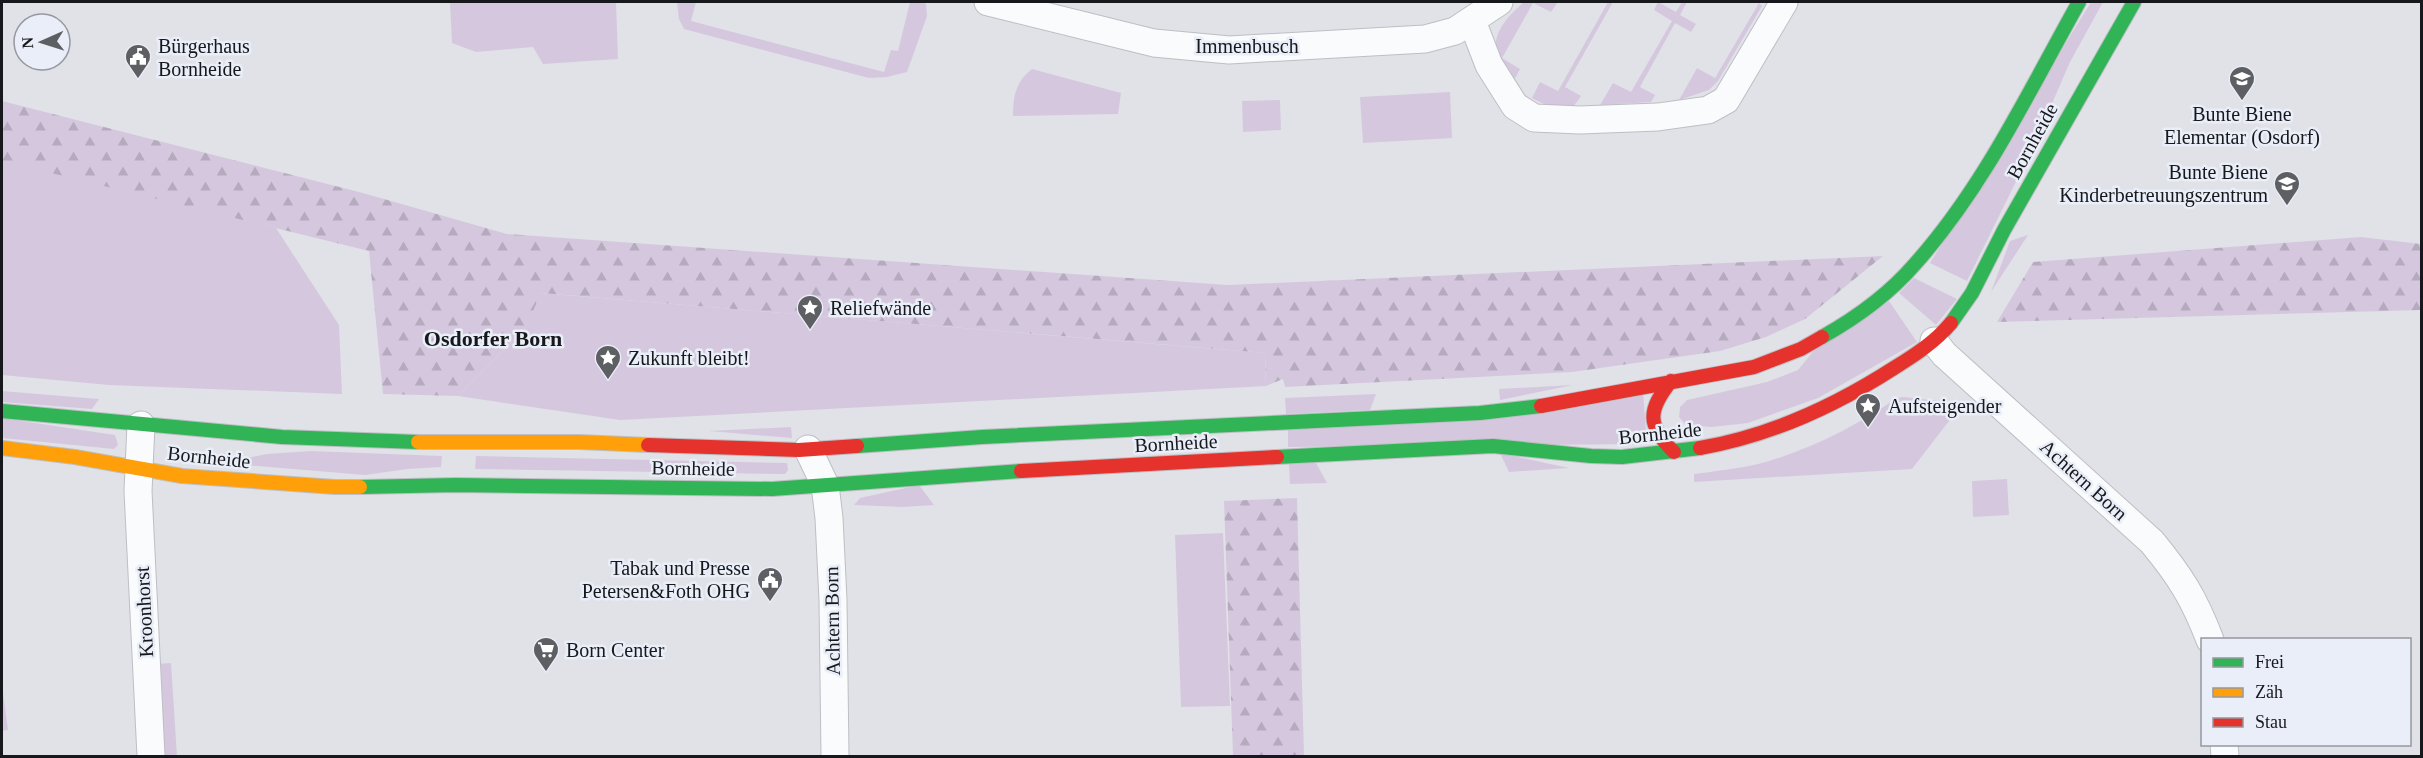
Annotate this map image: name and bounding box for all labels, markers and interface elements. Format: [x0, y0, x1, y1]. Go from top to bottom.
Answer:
north arrow [12, 12, 72, 72]
place label: Bürgerhaus Bornheide [158, 35, 250, 80]
street label: Immenbusch [1195, 35, 1299, 57]
text: N [19, 36, 36, 49]
public building icon: Bürgerhaus Bornheide [123, 42, 153, 80]
school or university icon: Bunte Biene Elementar (Osdorf) [2227, 64, 2257, 102]
street label: Bornheide [2002, 99, 2062, 183]
place label: Bunte Biene Elementar (Osdorf) [2164, 103, 2320, 149]
place label: Bunte Biene Kinderbetreuungszentrum [2059, 161, 2268, 207]
school or university icon: Bunte Biene Kinderbetreuungszentrum [2272, 169, 2302, 207]
place icon: Reliefwände [795, 293, 825, 331]
place label: Reliefwände [830, 297, 931, 319]
district label: Osdorfer Born [424, 326, 562, 351]
place icon: Zukunft bleibt! [593, 343, 623, 381]
place label: Zukunft bleibt! [628, 347, 750, 369]
place icon: Aufsteigender [1853, 391, 1883, 429]
place label: Aufsteigender [1888, 395, 2002, 418]
street label: Bornheide [1617, 418, 1703, 448]
street label: Bornheide [1134, 430, 1218, 456]
street label: Achtern Born [2036, 435, 2132, 525]
street label: Bornheide [166, 442, 252, 472]
street label: Bornheide [651, 456, 735, 480]
place label: Tabak und Presse Petersen&Foth OHG [582, 557, 750, 602]
street label: Kroonhorst [131, 565, 157, 658]
public building icon: Tabak und Presse Petersen&Foth OHG [755, 565, 785, 603]
street label: Achtern Born [820, 566, 844, 676]
supermarket icon: Born Center [531, 635, 561, 673]
legend [2201, 638, 2411, 746]
place label: Born Center [566, 639, 665, 661]
text: Frei [2255, 652, 2284, 672]
text: Zäh [2255, 682, 2283, 702]
text: Stau [2255, 712, 2287, 732]

